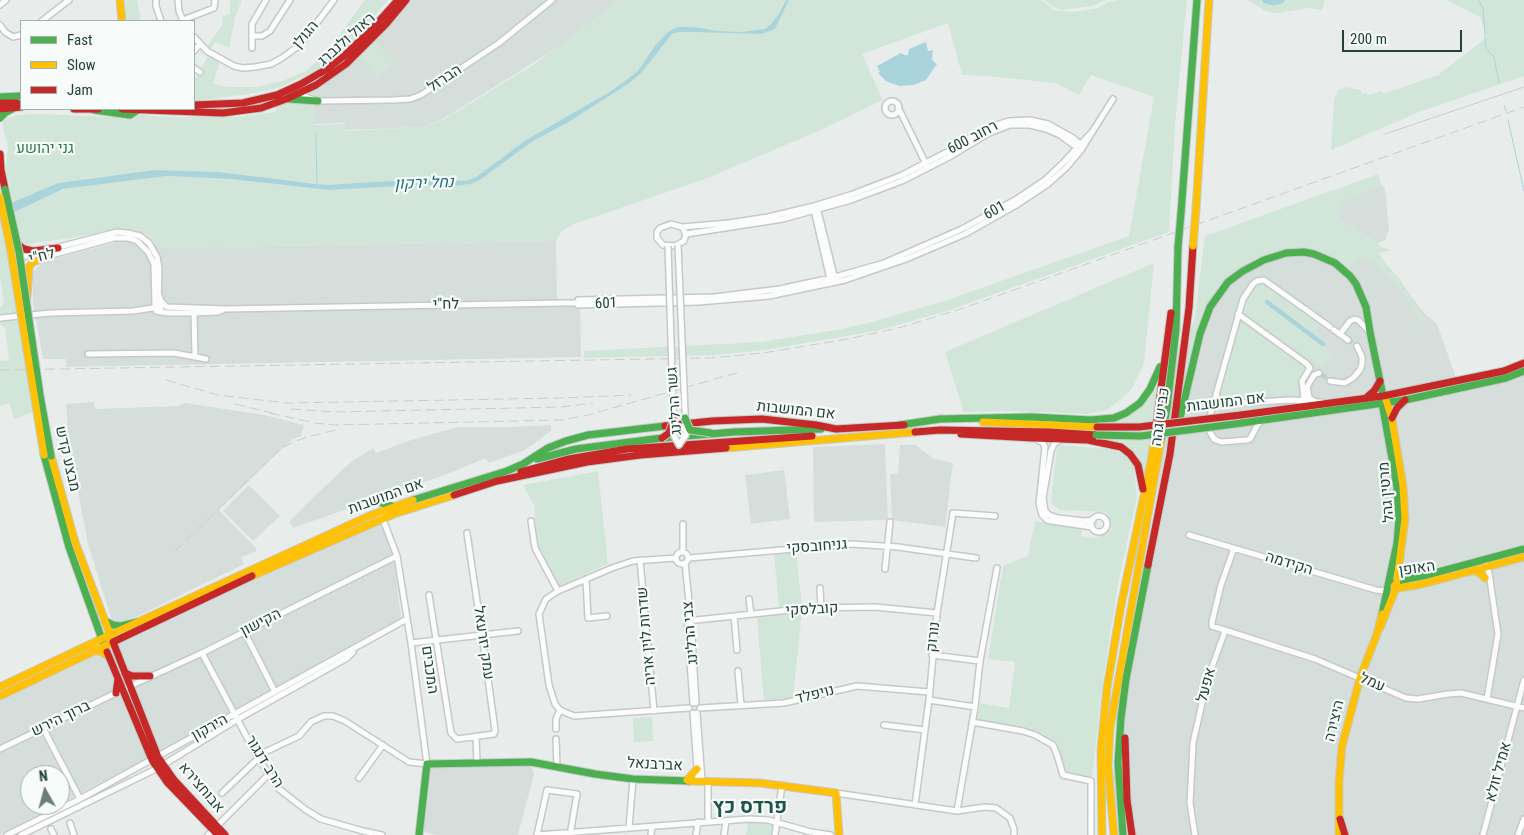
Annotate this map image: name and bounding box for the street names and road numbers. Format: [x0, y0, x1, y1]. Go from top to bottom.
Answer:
street label: ראול ולנברג [315, 9, 379, 71]
street label: הגולן [289, 17, 323, 53]
street label: הברזל [425, 61, 465, 97]
street label: רחוב 600 [945, 117, 1001, 159]
street label: 601 [981, 198, 1009, 224]
street label: לח"י [27, 245, 57, 269]
street label: 601 [595, 295, 617, 313]
street label: לח"י [433, 296, 459, 314]
street label: גשר הרלינג [664, 366, 686, 436]
street label: כביש גהה [1148, 386, 1174, 448]
street label: אם המושבות [1186, 389, 1266, 417]
street label: אם המושבות [756, 398, 836, 424]
street label: מבצע קדש [51, 424, 83, 494]
street label: מרטין גהל [1375, 461, 1399, 523]
street label: אם המושבות [346, 475, 426, 519]
street label: גניחובסקי [786, 536, 848, 558]
street label: הקידמה [1263, 548, 1315, 580]
street label: האופן [1398, 558, 1436, 580]
street label: שדרות לוין אריה [634, 586, 660, 686]
street label: צבי הרלינג [679, 600, 703, 666]
street label: קובלסקי [785, 600, 839, 620]
street label: הקישון [238, 605, 284, 641]
street label: עמק יזרעאל [469, 605, 497, 681]
street label: נורוק [923, 621, 945, 653]
street label: המכבים [417, 645, 441, 695]
street label: אפעל [1194, 666, 1220, 704]
street label: עמל [1357, 670, 1387, 696]
street label: נויפלד [794, 682, 836, 708]
street label: ברוך הירש [29, 697, 93, 741]
street label: היצירה [1321, 698, 1349, 744]
street label: הירקון [189, 711, 231, 745]
street label: הרב דנגור [241, 732, 287, 792]
street label: אמיל זולא [1482, 740, 1516, 804]
street label: אברבנאל [627, 755, 683, 775]
street label: אבוחצירא [174, 759, 228, 817]

